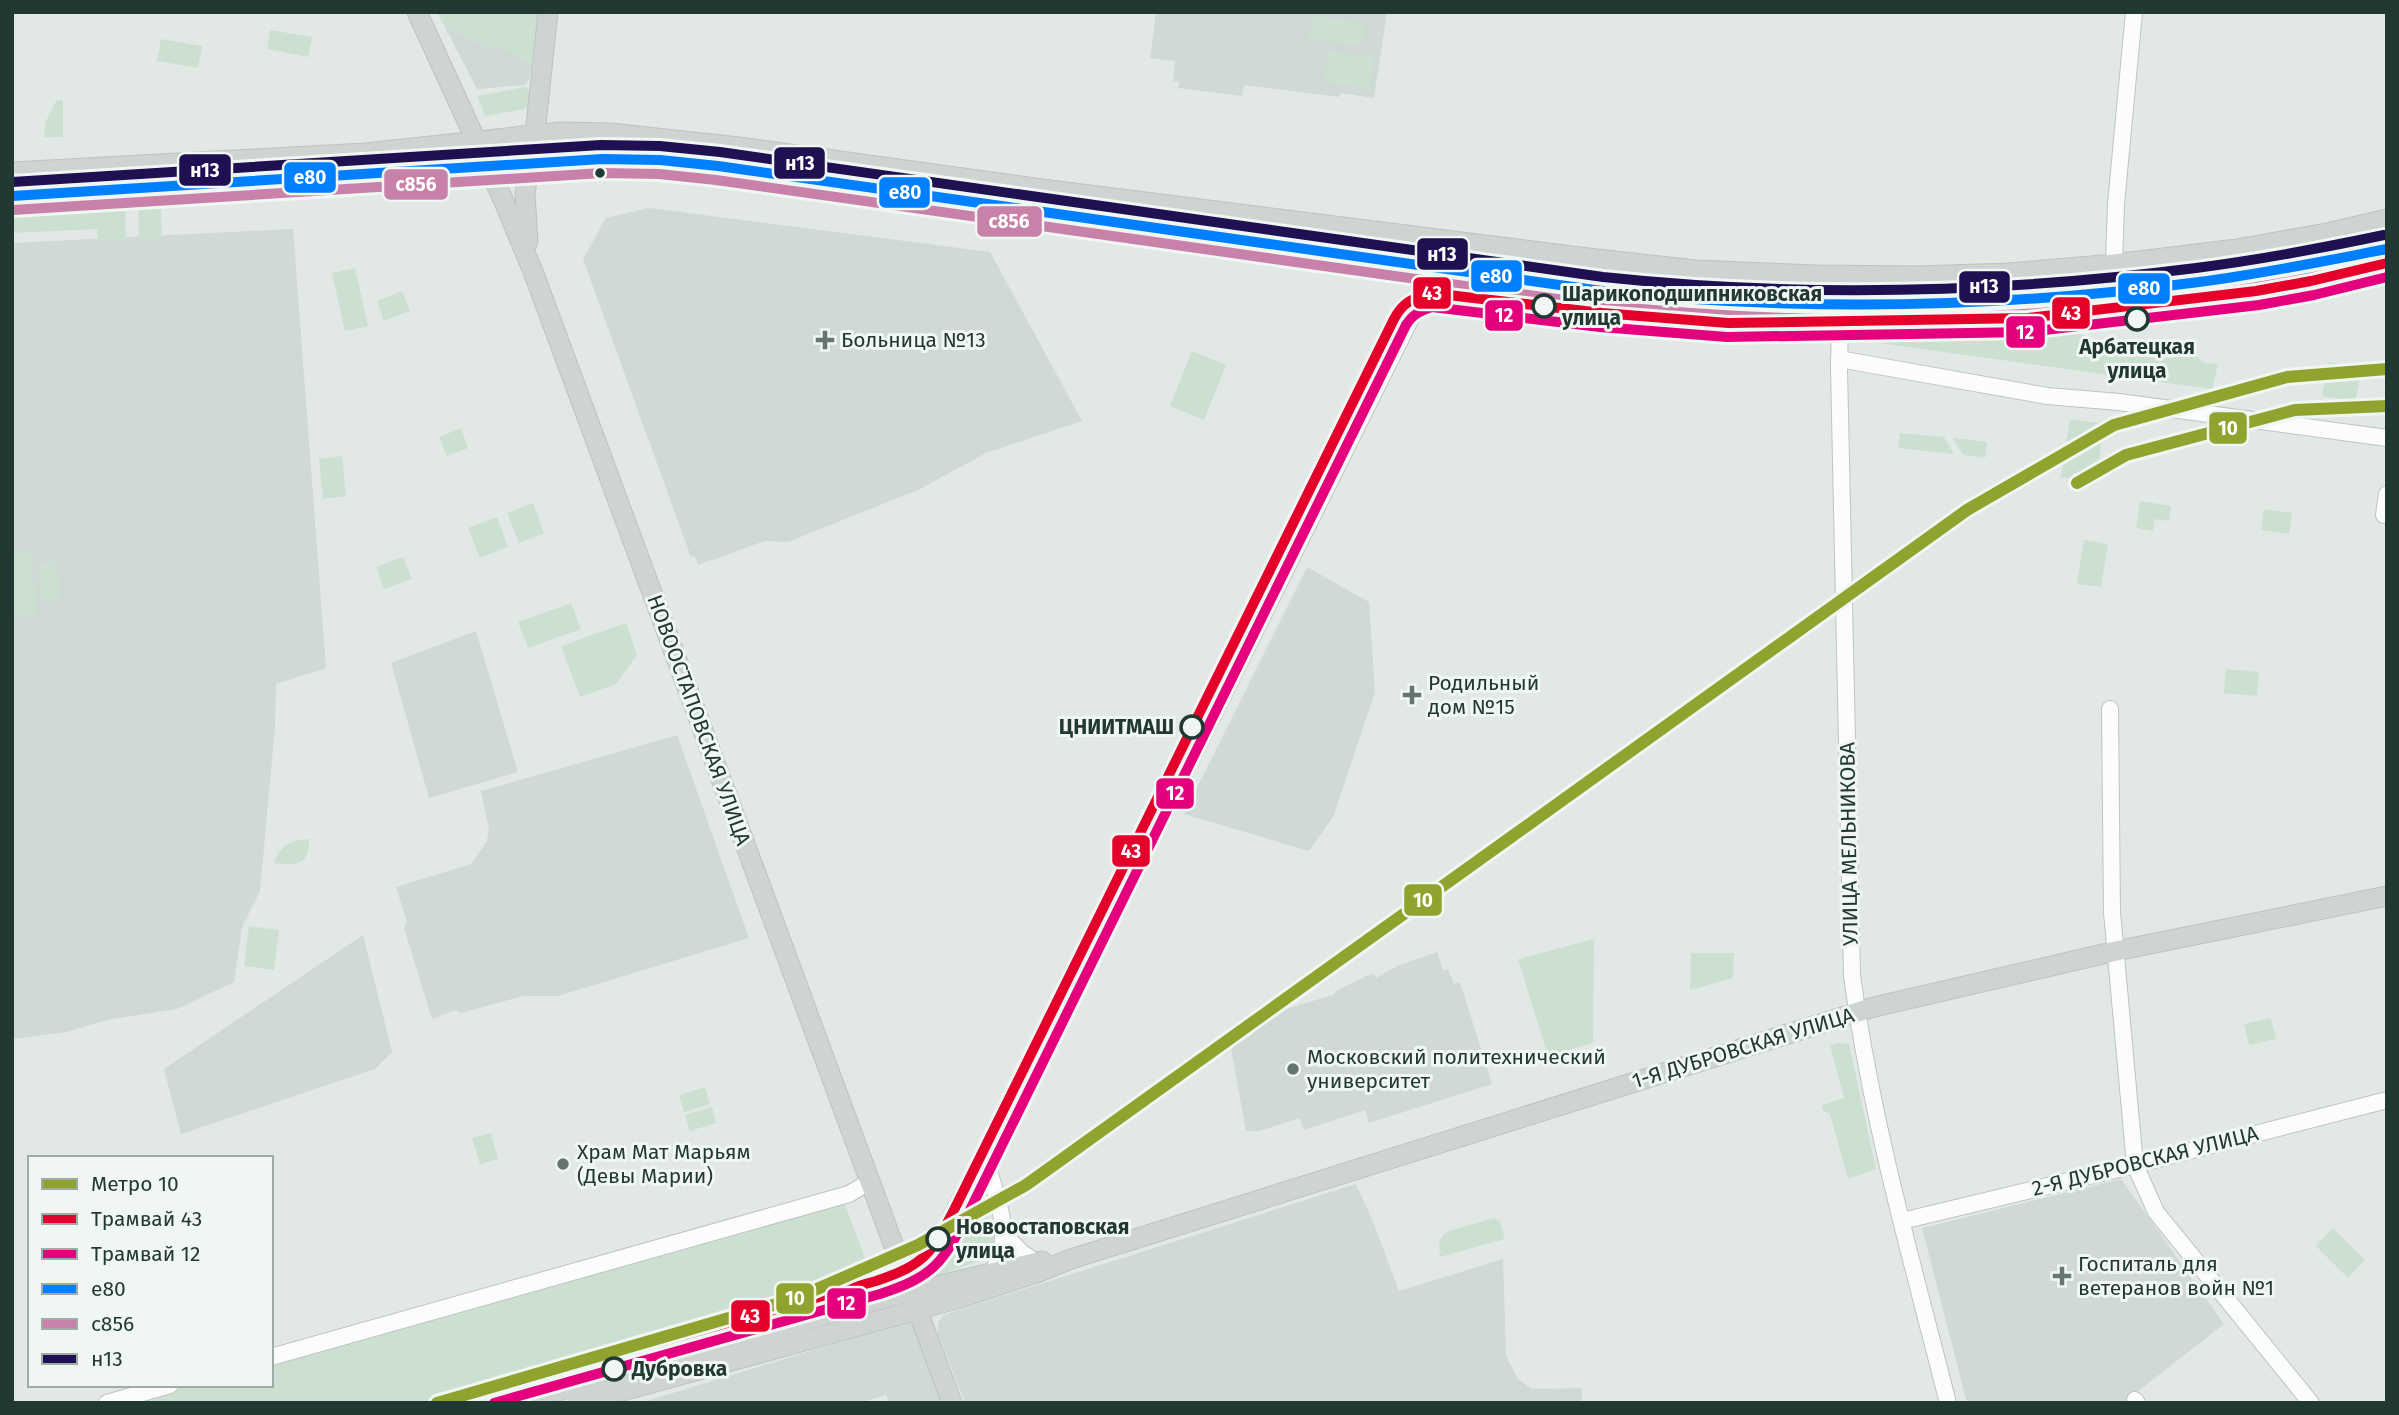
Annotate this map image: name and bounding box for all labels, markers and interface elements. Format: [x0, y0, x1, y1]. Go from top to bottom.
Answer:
line badge: н13 [773, 146, 826, 180]
text: н13 [785, 152, 815, 175]
line badge: н13 [178, 153, 232, 187]
text: н13 [190, 159, 220, 182]
line badge: е80 [283, 161, 337, 194]
text: е80 [294, 166, 326, 189]
unlabelled marker [593, 166, 607, 180]
line badge: с856 [383, 168, 449, 201]
text: с856 [396, 173, 437, 196]
line badge: е80 [878, 176, 931, 209]
text: е80 [889, 181, 921, 204]
line badge: с856 [976, 205, 1043, 238]
text: с856 [989, 210, 1030, 233]
line badge: н13 [1416, 237, 1469, 271]
text: н13 [1427, 243, 1457, 266]
line badge: е80 [1470, 259, 1523, 293]
text: е80 [1480, 265, 1512, 288]
line badge: н13 [1958, 270, 2011, 304]
line badge: е80 [2117, 272, 2171, 305]
text: н13 [1969, 275, 1999, 298]
line badge: 43 [1412, 276, 1452, 310]
text: е80 [2128, 277, 2160, 300]
place label: Шарикоподшипниковская улица [1561, 281, 1822, 331]
text: 43 [1422, 282, 1442, 305]
marker: Шарикоподшипниковская улица [1532, 294, 1556, 318]
line badge: 43 [2051, 296, 2091, 330]
line badge: 12 [1484, 299, 1524, 332]
text: 43 [2061, 302, 2081, 325]
text: 12 [1495, 304, 1513, 327]
marker: Арбатецкая улица [2125, 307, 2149, 331]
line badge: 12 [2005, 315, 2046, 349]
text: 12 [2016, 321, 2034, 344]
place label: Больница №13 [841, 327, 986, 353]
marker: Больница №13 [815, 330, 835, 350]
place label: Арбатецкая улица [2078, 334, 2195, 384]
line badge: 10 [2208, 411, 2248, 445]
text: 10 [2218, 417, 2238, 440]
street label: НОВООСТАПОВСКАЯ УЛИЦА [641, 591, 757, 849]
place label: Родильный дом №15 [1428, 670, 1539, 720]
marker: Родильный дом №15 [1402, 685, 1422, 705]
place label: ЦНИИТМАШ [1059, 714, 1174, 740]
marker: ЦНИИТМАШ [1180, 715, 1204, 739]
street label: УЛИЦА МЕЛЬНИКОВА [1834, 742, 1864, 946]
line badge: 12 [1155, 777, 1195, 810]
text: 12 [1166, 782, 1184, 805]
line badge: 43 [1111, 834, 1151, 868]
text: 43 [1121, 840, 1141, 863]
line badge: 10 [1403, 883, 1443, 917]
text: 10 [1413, 889, 1433, 912]
street label: 1-Я ДУБРОВСКАЯ УЛИЦА [1629, 1002, 1857, 1094]
place label: Московский политехнический университет [1307, 1044, 1606, 1094]
marker: Московский политехнический университет [1285, 1061, 1301, 1077]
street label: 2-Я ДУБРОВСКАЯ УЛИЦА [2029, 1120, 2261, 1202]
place label: Храм Мат Марьям (Девы Марии) [577, 1139, 751, 1189]
legend [28, 1156, 273, 1387]
marker: Храм Мат Марьям (Девы Марии) [555, 1156, 571, 1172]
text: Метро 10 [91, 1171, 179, 1197]
text: Трамвай 43 [91, 1206, 202, 1232]
place label: Новоостаповская улица [955, 1214, 1129, 1264]
marker: Новоостаповская улица [926, 1227, 950, 1251]
text: Трамвай 12 [91, 1241, 200, 1267]
place label: Госпиталь для ветеранов войн №1 [2078, 1251, 2274, 1301]
marker: Госпиталь для ветеранов войн №1 [2052, 1266, 2072, 1286]
text: е80 [91, 1276, 126, 1302]
line badge: 10 [775, 1282, 815, 1315]
text: 10 [785, 1287, 805, 1310]
line badge: 12 [826, 1287, 867, 1320]
text: 12 [837, 1292, 855, 1315]
line badge: 43 [730, 1299, 771, 1333]
text: 43 [740, 1305, 760, 1328]
text: с856 [91, 1311, 134, 1337]
text: н13 [91, 1346, 123, 1372]
place label: Дубровка [631, 1356, 727, 1382]
marker: Дубровка [602, 1357, 626, 1381]

